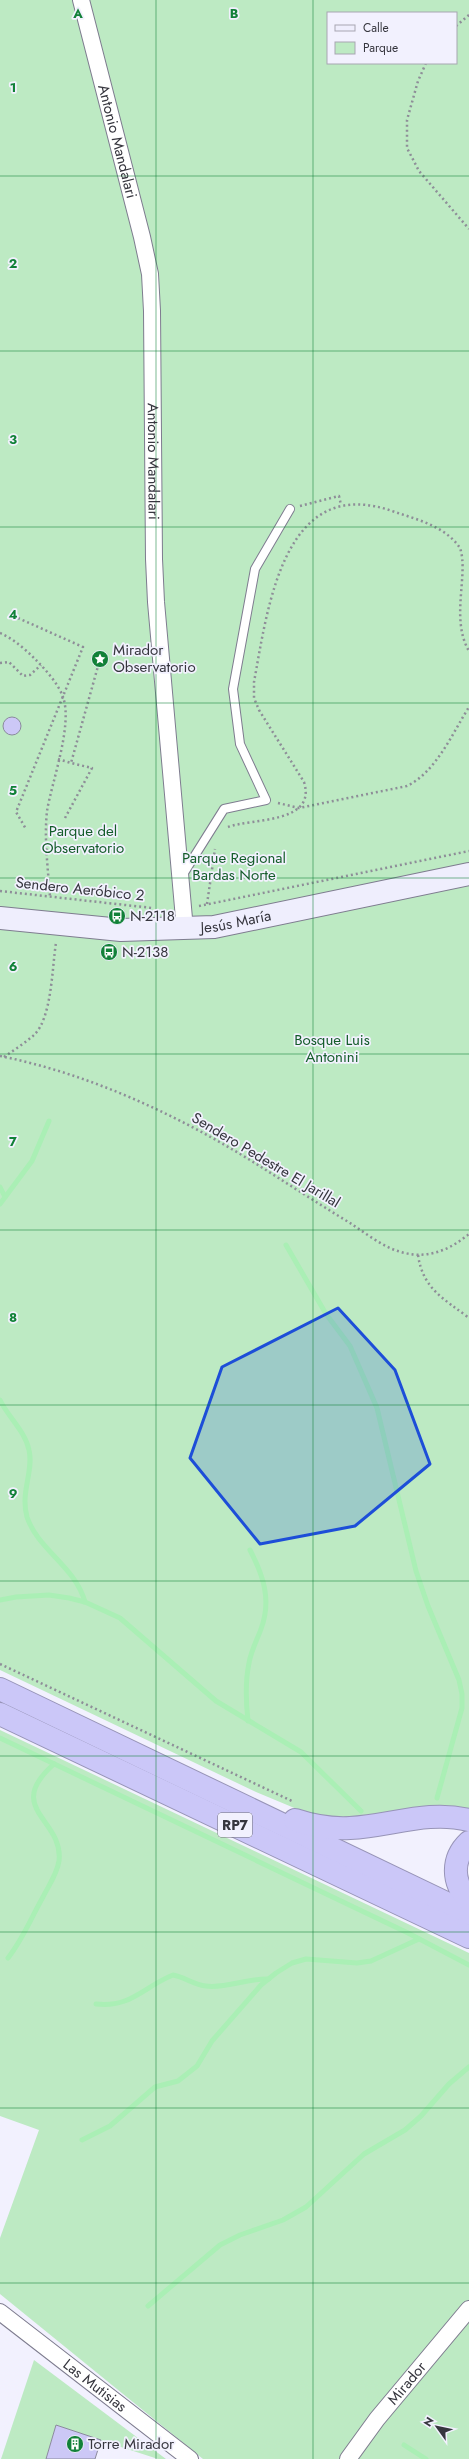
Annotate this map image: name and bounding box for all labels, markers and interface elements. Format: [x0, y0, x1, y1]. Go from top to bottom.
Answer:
text: A [72, 4, 83, 23]
text: B [230, 4, 239, 23]
legend [327, 12, 457, 64]
text: Calle [363, 19, 389, 37]
text: Parque [363, 39, 398, 57]
text: 1 [10, 78, 16, 97]
street label: Antonio Mandalari [92, 82, 143, 201]
text: 2 [9, 254, 17, 273]
street label: Antonio Mandalari [142, 403, 165, 520]
text: 3 [9, 430, 17, 449]
text: 4 [8, 605, 18, 624]
place label: Mirador Observatorio [113, 639, 196, 678]
place icon: Mirador Observatorio [90, 649, 110, 669]
text: 5 [9, 781, 17, 800]
park label: Parque del Observatorio [42, 820, 124, 859]
park label: Parque Regional Bardas Norte [182, 847, 286, 886]
street label: Sendero Aeróbico 2 [15, 871, 145, 907]
street label: Jesús María [198, 904, 273, 938]
place label: N-2118 [130, 905, 175, 927]
bus stop icon: N-2118 [107, 906, 127, 926]
place label: N-2138 [122, 941, 168, 963]
bus stop icon: N-2138 [99, 942, 119, 962]
text: 6 [9, 957, 18, 976]
park label: Bosque Luis Antonini [294, 1029, 370, 1068]
street label: Sendero Pedestre El Jarillal [188, 1107, 344, 1213]
text: 7 [9, 1132, 17, 1151]
text: 8 [9, 1308, 17, 1327]
text: 9 [9, 1484, 18, 1503]
road number: RP7 [218, 1813, 252, 1837]
street label: Las Mutisias [58, 2354, 131, 2417]
street label: Mirador [382, 2356, 432, 2410]
north arrow [417, 2407, 457, 2447]
text: N [420, 2414, 438, 2430]
place label: Torre Mirador [88, 2433, 175, 2455]
building icon: Torre Mirador [65, 2434, 85, 2454]

